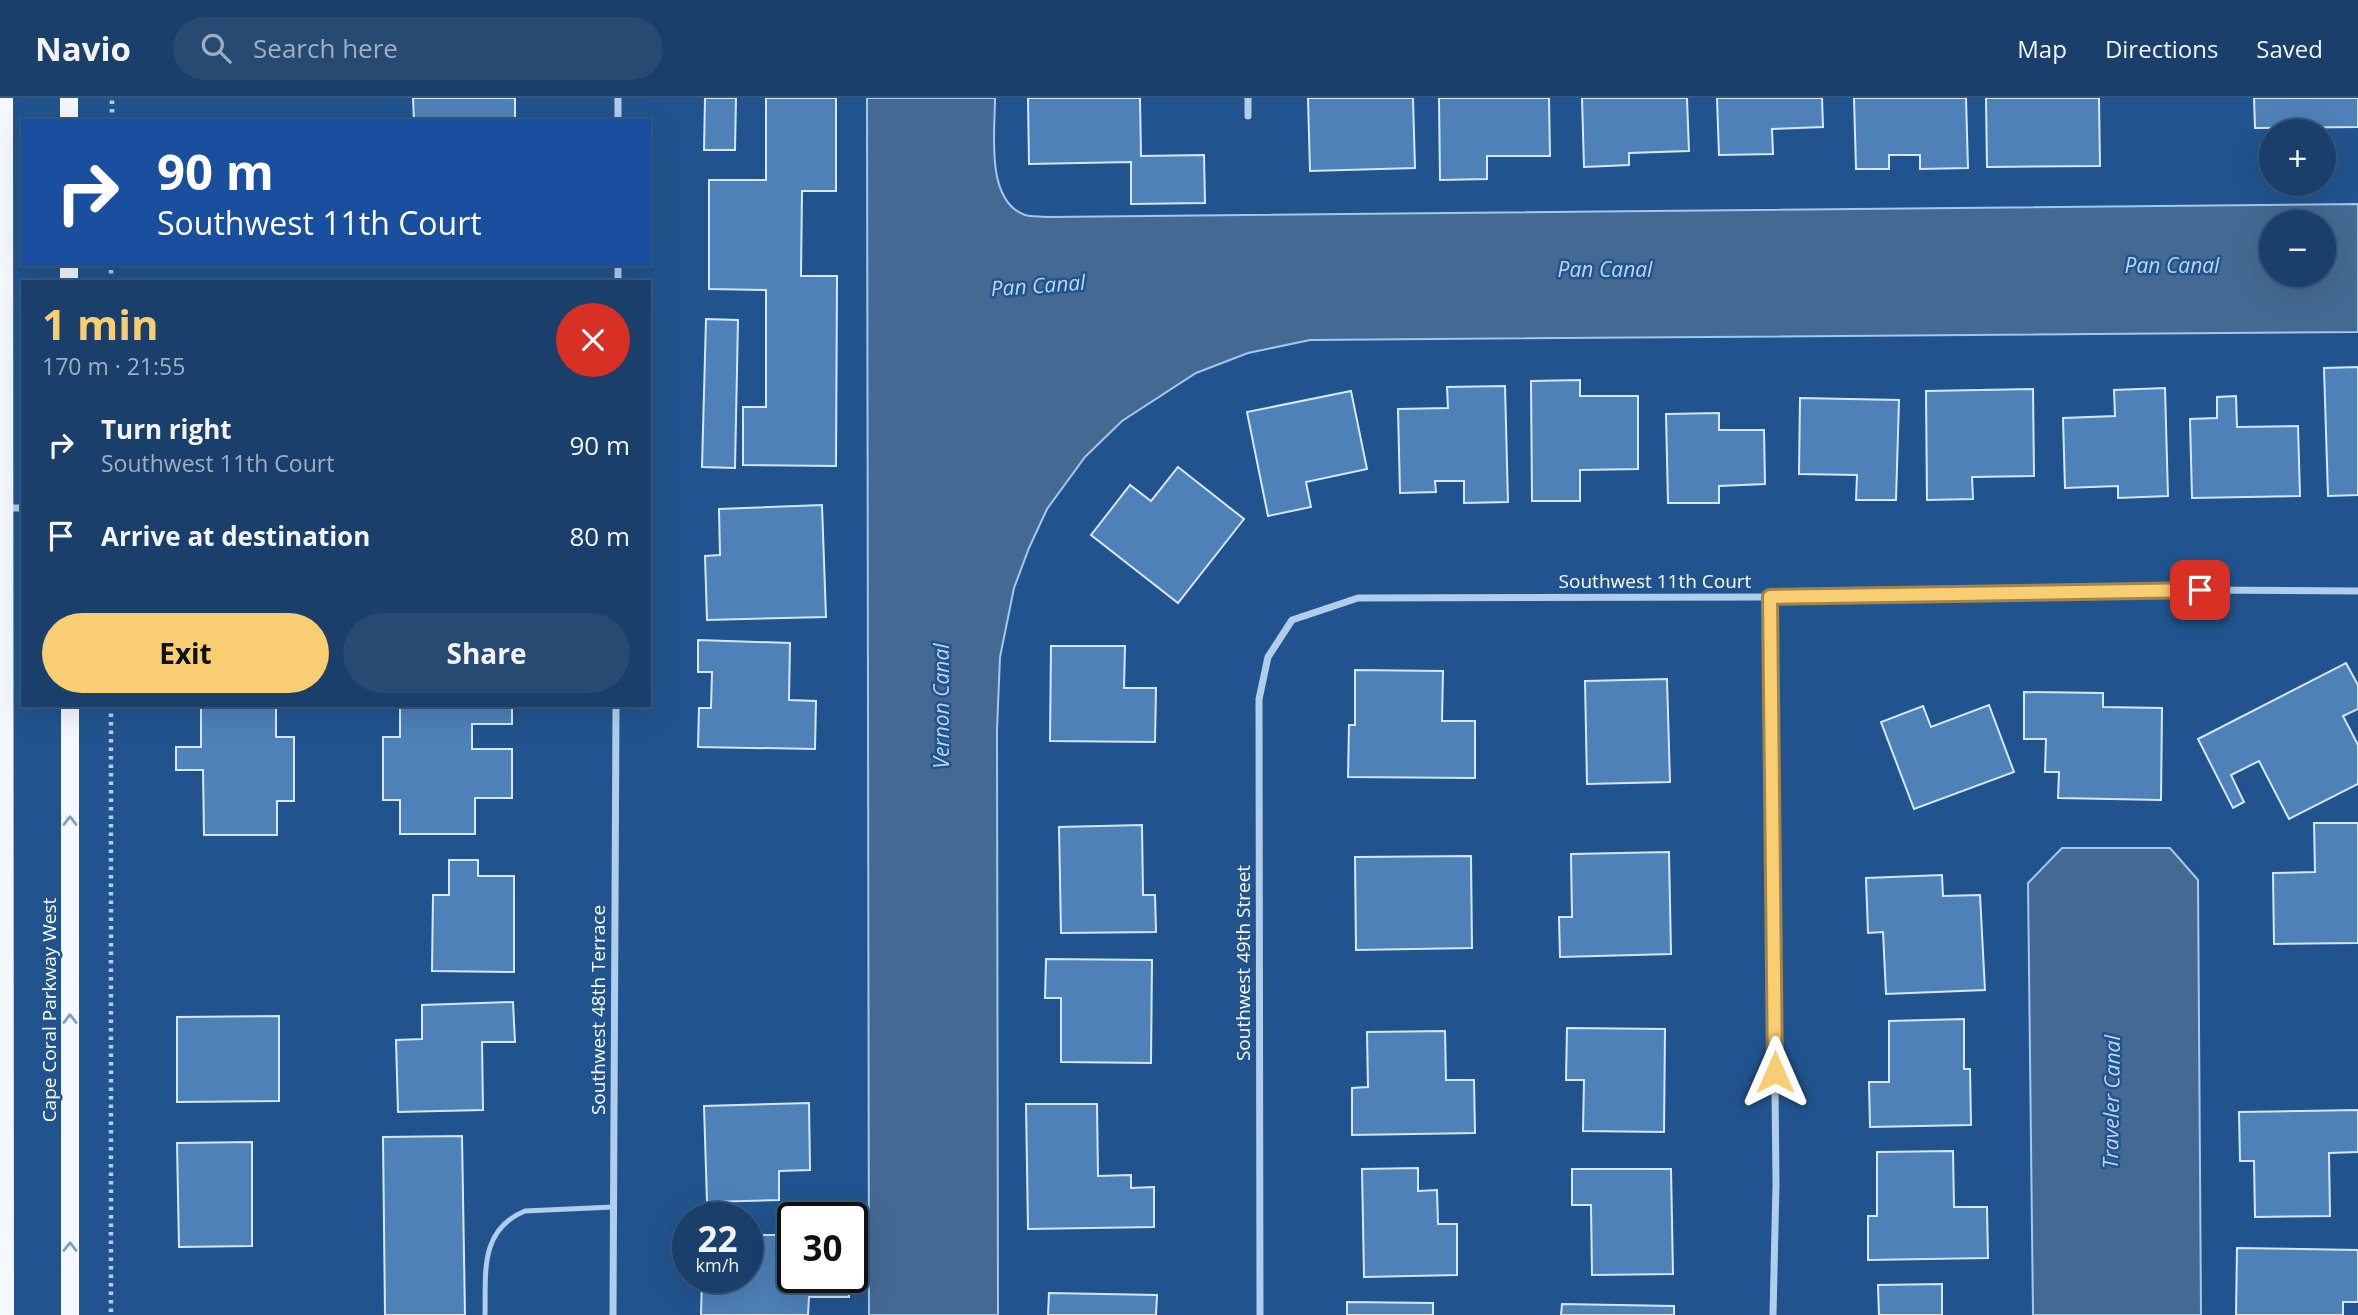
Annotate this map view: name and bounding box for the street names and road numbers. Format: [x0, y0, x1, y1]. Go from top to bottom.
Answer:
street label: Southwest 11th Court [1559, 568, 1752, 594]
street label: Southwest 49th Street [1230, 865, 1256, 1061]
street label: Cape Coral Parkway West [36, 897, 62, 1122]
street label: Southwest 48th Terrace [585, 905, 611, 1115]

